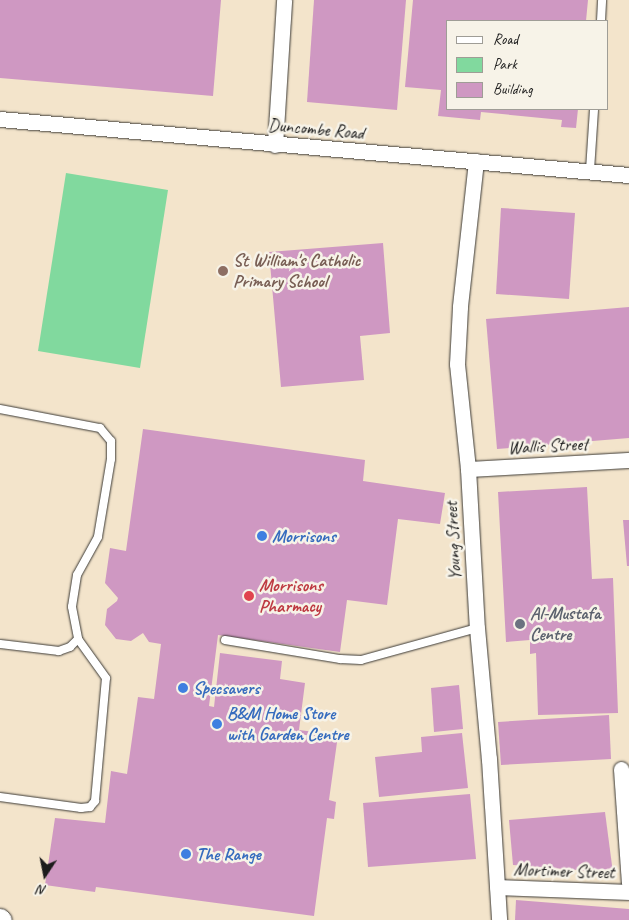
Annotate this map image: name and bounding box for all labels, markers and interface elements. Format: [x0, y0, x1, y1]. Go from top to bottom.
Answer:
legend [446, 20, 609, 110]
text: Road [493, 30, 518, 49]
text: Park [493, 55, 517, 74]
text: Building [493, 80, 532, 99]
street label: Duncombe Road [267, 114, 365, 144]
place label: St William's Catholic Primary School [233, 250, 361, 292]
marker: St William's Catholic Primary School [217, 265, 229, 277]
street label: Wallis Street [508, 433, 588, 459]
street label: Young Street [440, 501, 466, 581]
place label: Morrisons [272, 525, 336, 547]
marker: Morrisons [256, 530, 268, 542]
place label: Morrisons Pharmacy [259, 575, 323, 618]
marker: Morrisons Pharmacy [243, 590, 255, 602]
place label: Al-Mustafa Centre [530, 603, 600, 646]
marker: Al-Mustafa Centre [514, 618, 526, 630]
place label: Specsavers [193, 677, 260, 699]
marker: Specsavers [177, 682, 189, 694]
place label: B&M Home Store with Garden Centre [227, 703, 349, 746]
marker: B&M Home Store with Garden Centre [211, 718, 223, 730]
place label: The Range [196, 843, 262, 865]
marker: The Range [180, 848, 192, 860]
north arrow [20, 850, 70, 900]
street label: Mortimer Street [513, 858, 615, 884]
text: N [36, 881, 48, 899]

